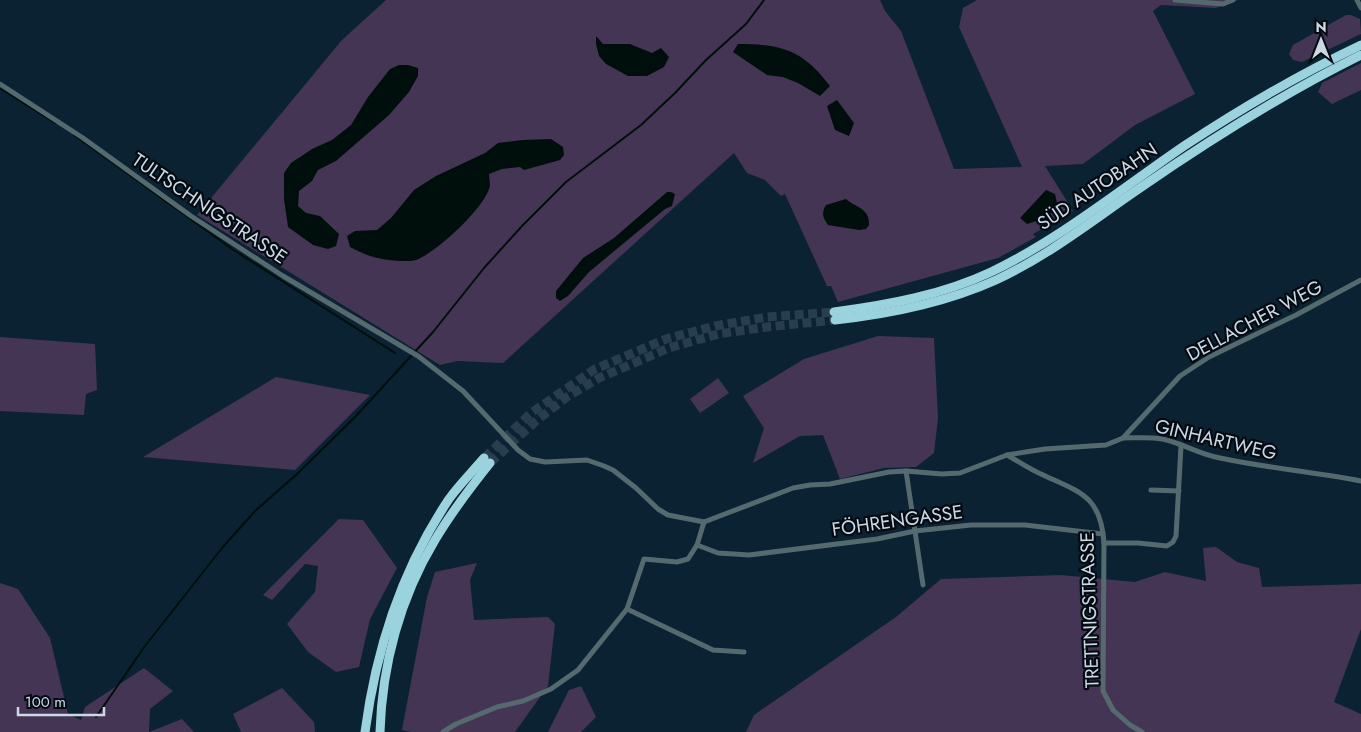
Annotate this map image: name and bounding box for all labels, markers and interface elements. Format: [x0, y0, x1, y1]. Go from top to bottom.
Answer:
north arrow [1296, 15, 1346, 65]
text: N [1315, 17, 1327, 37]
street label: SÜD AUTOBAHN [1032, 136, 1163, 237]
street label: TULTSCHNIGSTRASSE [127, 146, 293, 270]
street label: DELLACHER WEG [1182, 273, 1327, 368]
street label: GINHARTWEG [1152, 412, 1279, 467]
street label: FÖHRENGASSE [830, 498, 964, 543]
street label: TRETTNIGSTRASSE [1073, 532, 1106, 688]
scale bar [18, 684, 104, 716]
text: 100 m [25, 691, 66, 713]

